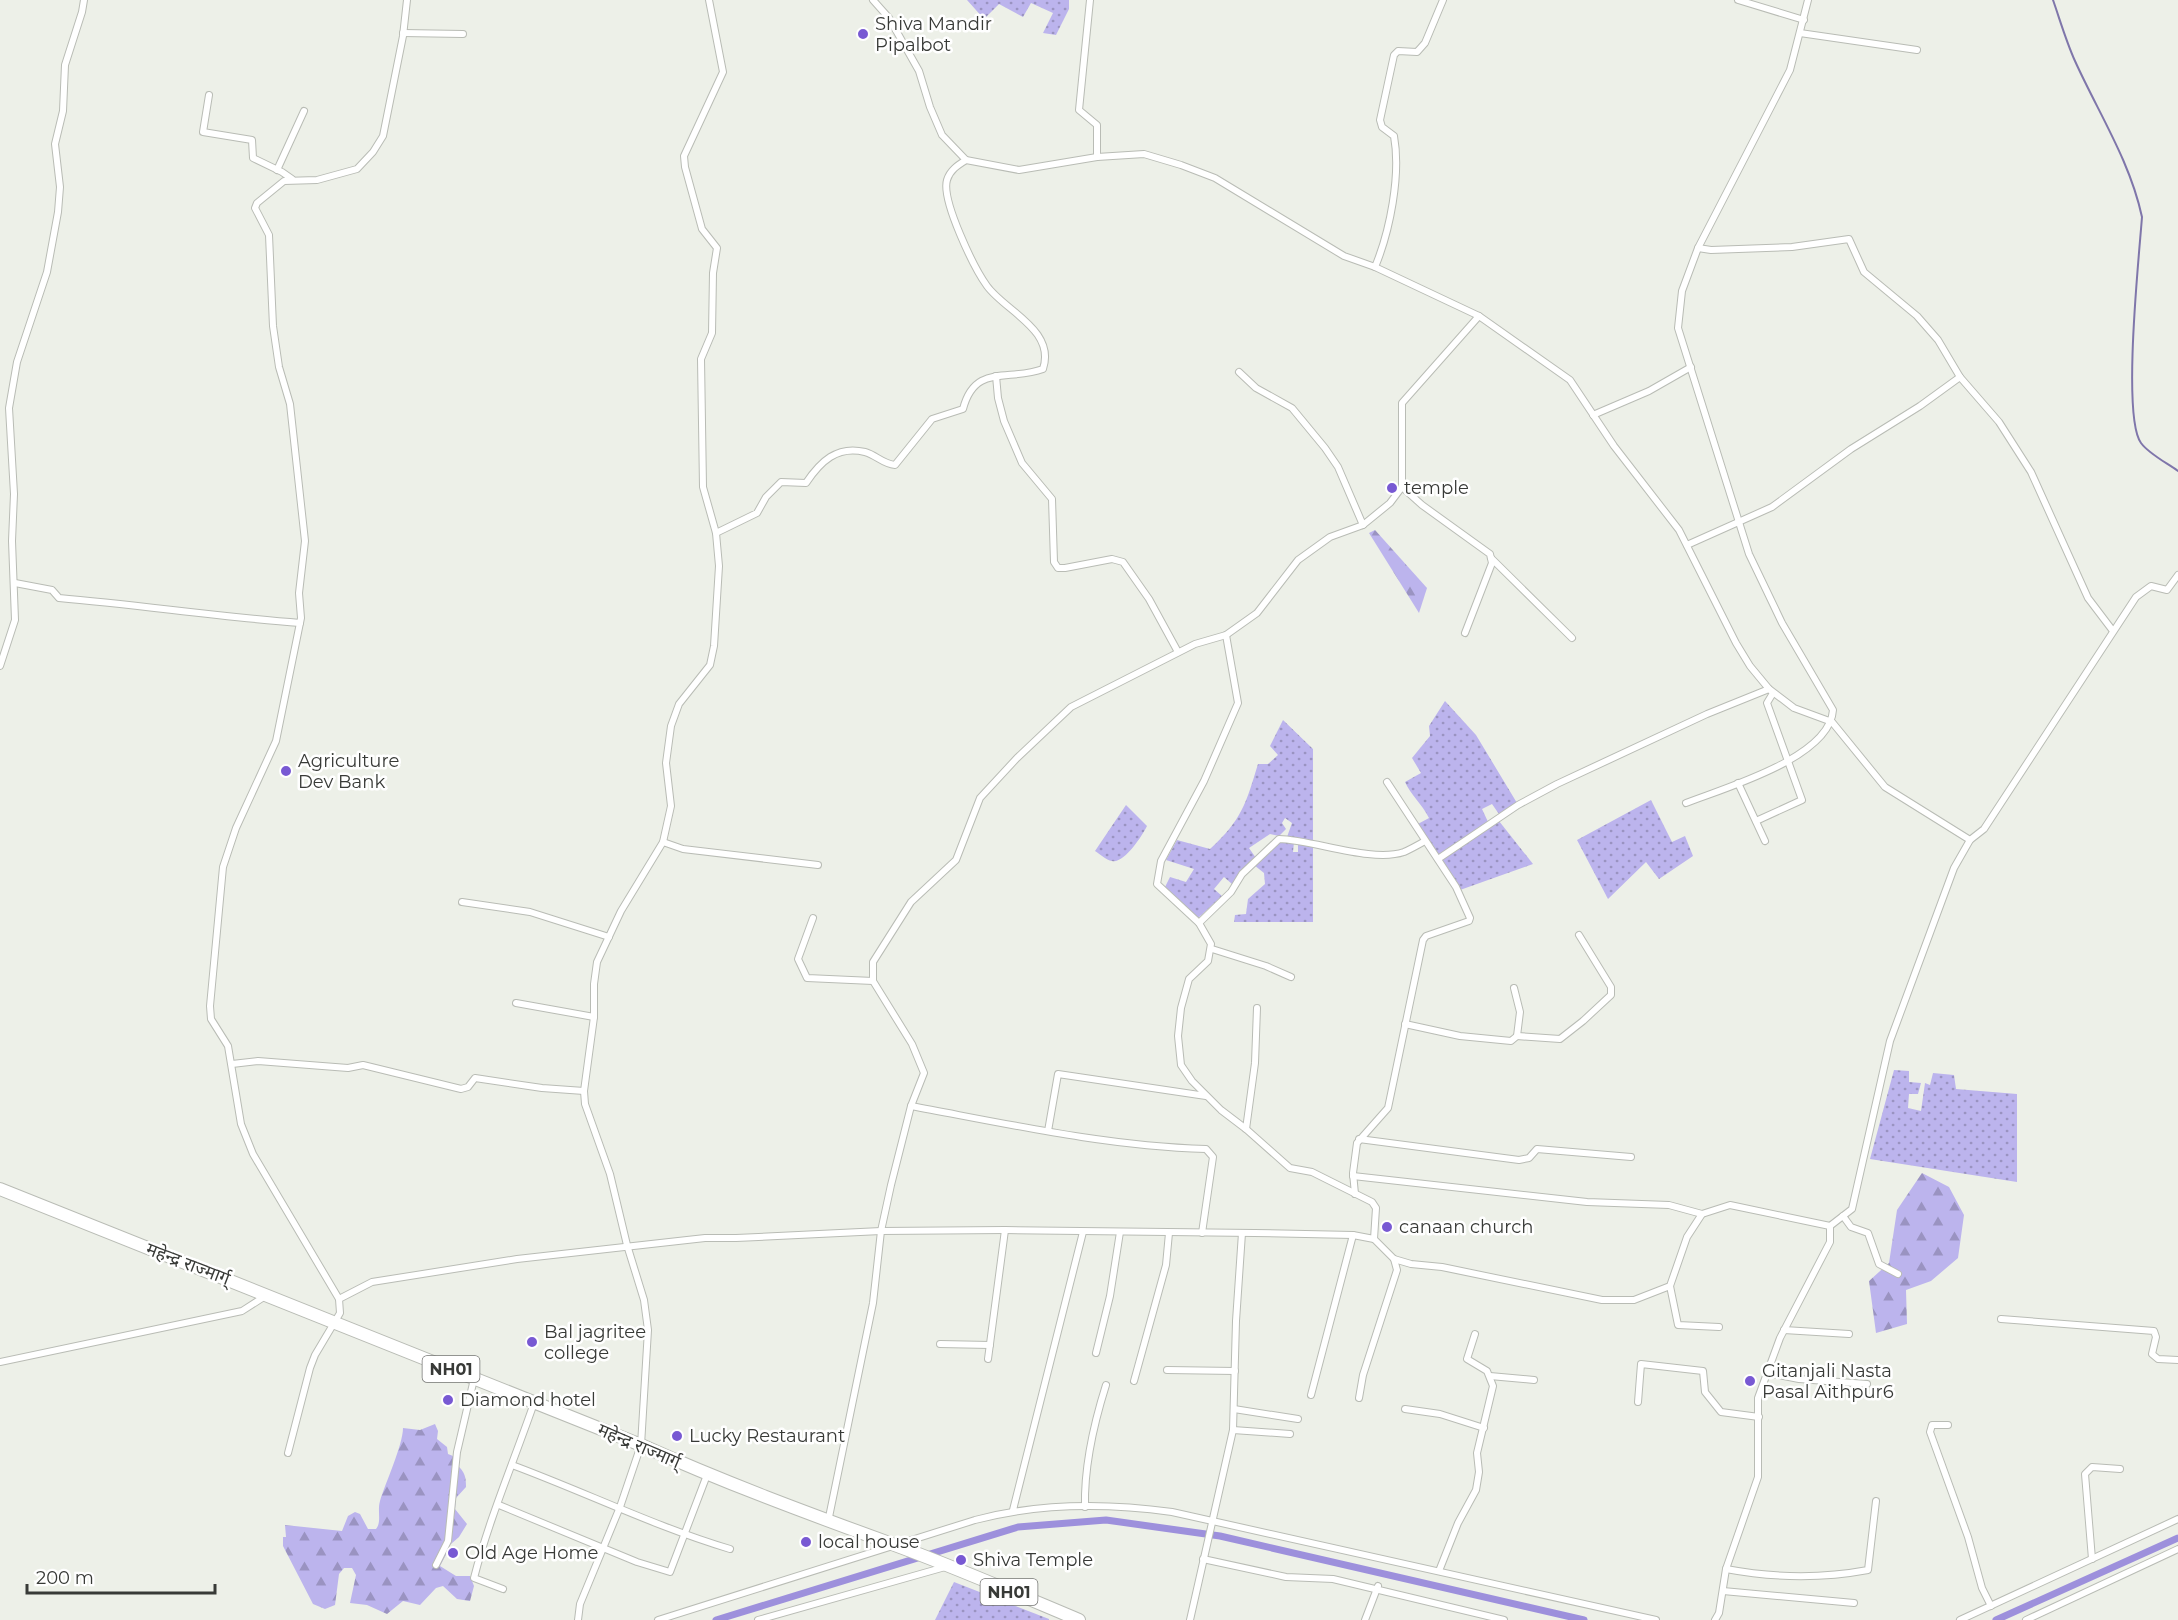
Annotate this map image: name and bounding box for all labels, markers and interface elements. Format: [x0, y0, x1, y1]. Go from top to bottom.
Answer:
place label: Shiva Mandir Pipalbot [875, 13, 992, 56]
marker: Shiva Mandir Pipalbot [856, 27, 870, 41]
place label: temple [1404, 477, 1469, 499]
marker: temple [1385, 481, 1399, 495]
place label: Agriculture Dev Bank [298, 750, 399, 793]
marker: Agriculture Dev Bank [279, 764, 293, 778]
place label: canaan church [1399, 1216, 1533, 1238]
marker: canaan church [1380, 1220, 1394, 1234]
street label: महेन्द्र राज्मार्ग् [143, 1238, 236, 1291]
place label: Bal jagritee college [544, 1321, 646, 1364]
marker: Bal jagritee college [525, 1335, 539, 1349]
road number: NH01 [422, 1356, 480, 1382]
place label: Gitanjali Nasta Pasal Aithpur6 [1762, 1360, 1894, 1403]
marker: Gitanjali Nasta Pasal Aithpur6 [1743, 1374, 1757, 1388]
place label: Diamond hotel [460, 1389, 596, 1411]
marker: Diamond hotel [441, 1393, 455, 1407]
street label: महेन्द्र राज्मार्ग् [594, 1419, 687, 1474]
place label: Lucky Restaurant [689, 1425, 845, 1447]
marker: Lucky Restaurant [670, 1429, 684, 1443]
place label: local house [818, 1531, 920, 1553]
marker: local house [799, 1535, 813, 1549]
place label: Old Age Home [465, 1542, 599, 1564]
marker: Old Age Home [446, 1546, 460, 1560]
place label: Shiva Temple [973, 1549, 1093, 1571]
marker: Shiva Temple [954, 1553, 968, 1567]
scale bar [27, 1557, 214, 1595]
text: 200 m [36, 1567, 94, 1589]
road number: NH01 [980, 1579, 1038, 1605]

